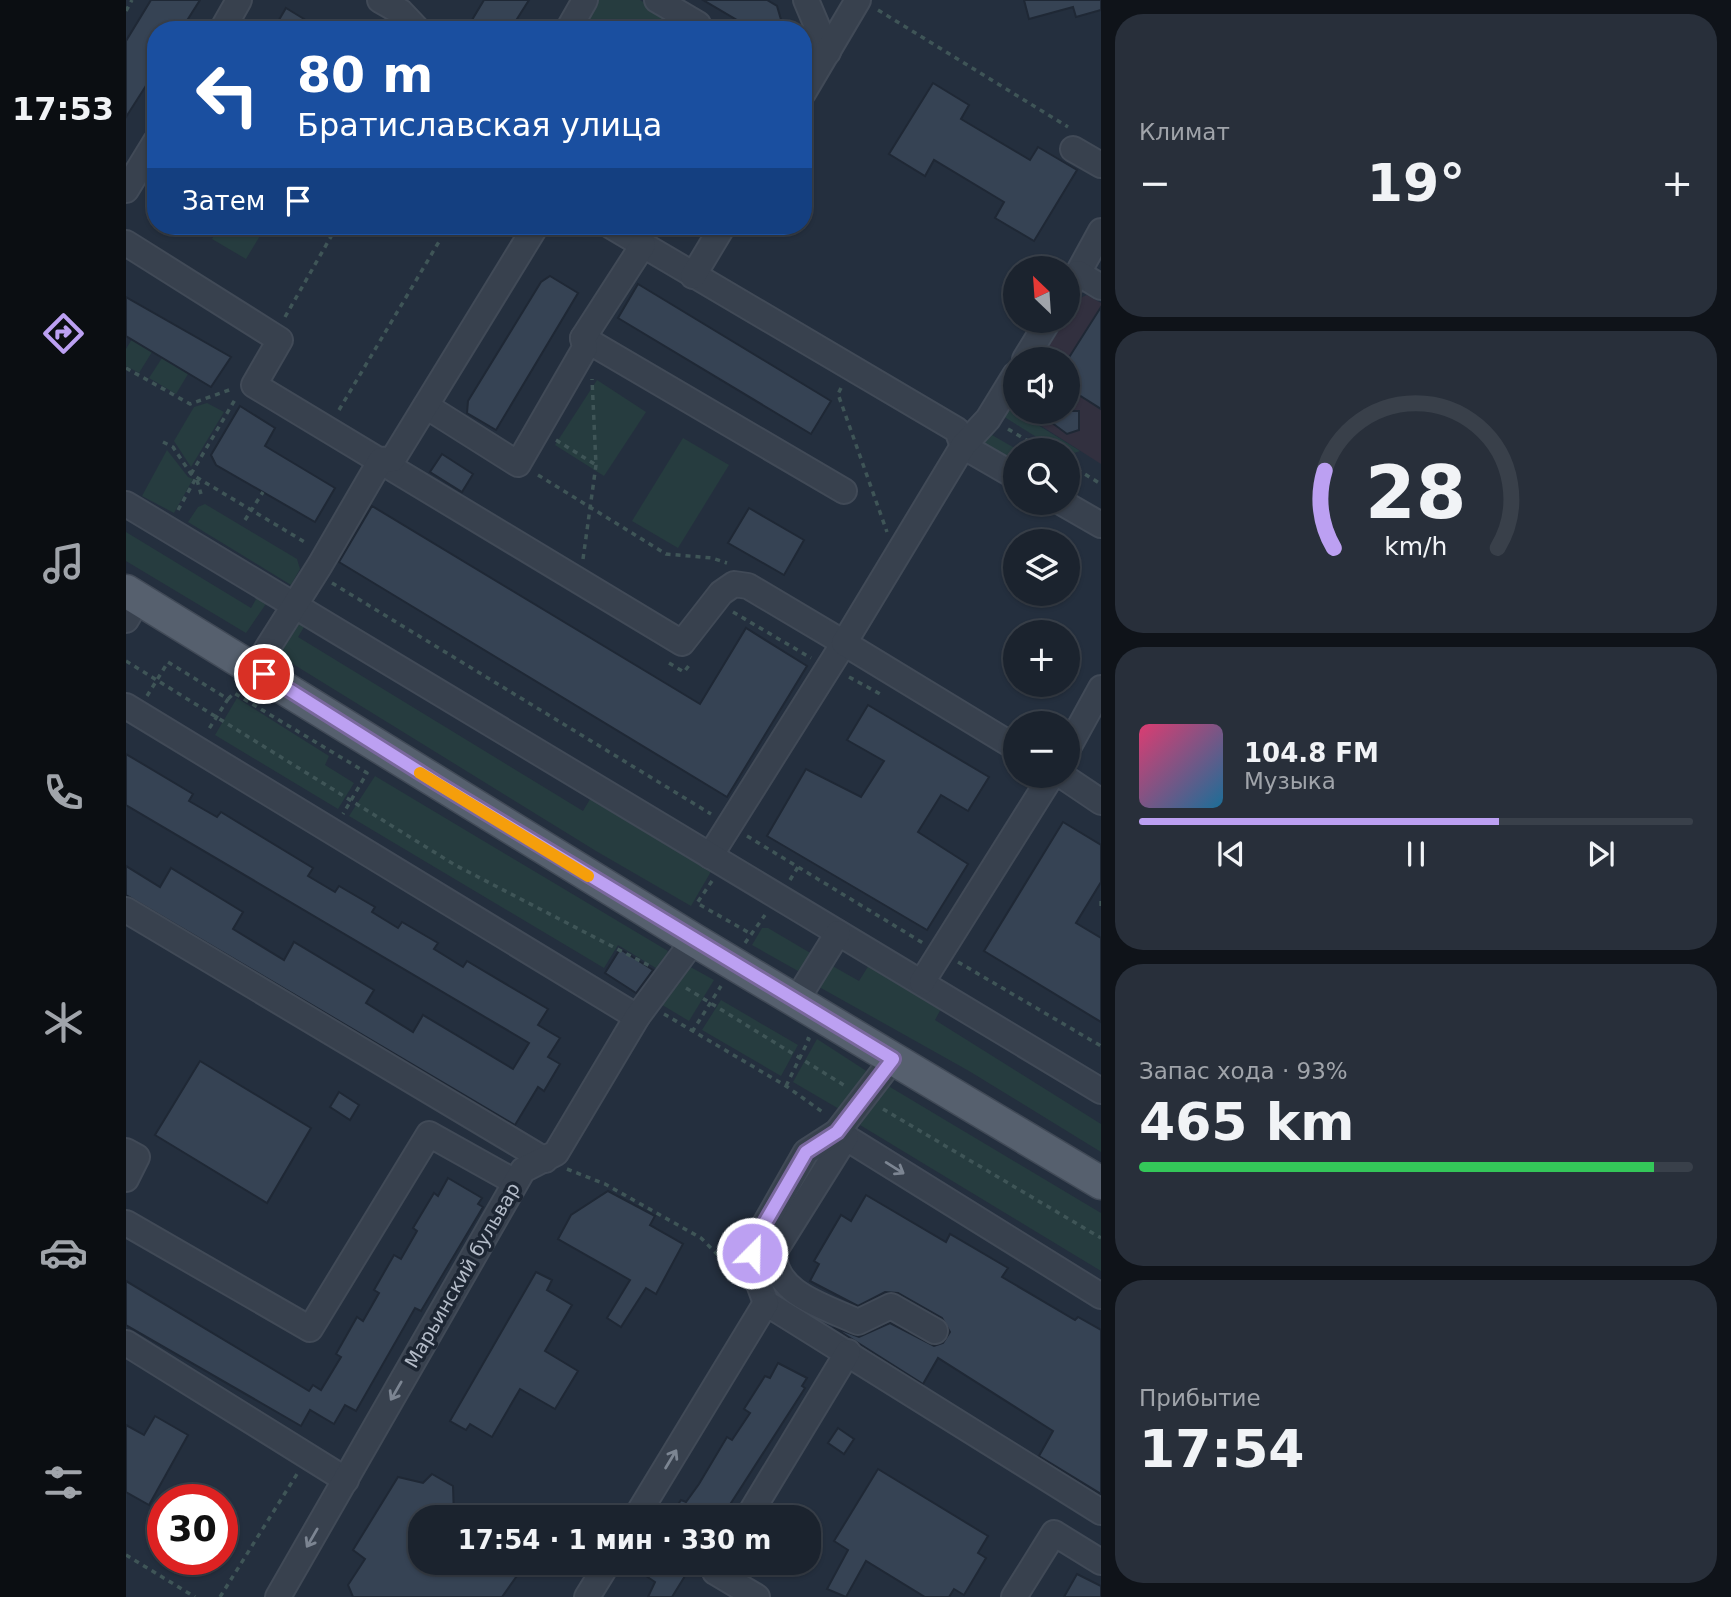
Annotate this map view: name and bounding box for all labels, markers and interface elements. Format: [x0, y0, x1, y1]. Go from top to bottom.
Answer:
text: 80 m [297, 47, 433, 104]
icon: left [182, 49, 273, 140]
text: 17:53 [12, 90, 114, 128]
text: Братиславская улица [297, 106, 662, 144]
text: Климат [1139, 119, 1230, 145]
text: 19° [1367, 153, 1465, 213]
text: − [1139, 161, 1171, 205]
text: + [1661, 161, 1693, 205]
icon: arrive [279, 182, 317, 220]
text: Затем [182, 186, 265, 216]
north arrow [1003, 256, 1080, 332]
map controls [1003, 256, 1080, 788]
icon: directions [39, 309, 88, 358]
button: sound [1003, 347, 1080, 424]
button: search [1003, 438, 1080, 515]
text: 28 [1365, 450, 1467, 535]
button: layers [1003, 529, 1080, 606]
text: km/h [1384, 532, 1448, 561]
icon: music [39, 539, 88, 588]
button: + [1003, 620, 1080, 697]
pin [234, 644, 294, 704]
icon: arrive [245, 655, 283, 693]
button: − [1003, 711, 1080, 788]
text: 104.8 FM [1244, 738, 1379, 768]
icon: phone [39, 768, 88, 817]
text: Музыка [1244, 768, 1336, 794]
icon: previous [1212, 835, 1250, 873]
icon: pause [1397, 835, 1435, 873]
icon: next [1582, 835, 1620, 873]
icon: climate [39, 998, 88, 1047]
text: Запас хода · 93% [1139, 1058, 1348, 1084]
text: 465 km [1139, 1092, 1354, 1152]
one-way arrow [885, 1161, 905, 1175]
street label: Марьинский бульвар [400, 1179, 524, 1371]
position arrow [715, 1216, 789, 1290]
icon: car [39, 1228, 88, 1277]
one-way arrow [389, 1380, 403, 1400]
text: Прибытие [1139, 1385, 1261, 1411]
text: 17:54 [1139, 1419, 1305, 1479]
one-way arrow [664, 1449, 678, 1469]
icon: filters [39, 1458, 88, 1507]
speed limit sign: 30 [147, 1484, 238, 1575]
text: 17:54 · 1 мин · 330 m [458, 1525, 771, 1555]
one-way arrow [305, 1528, 319, 1548]

